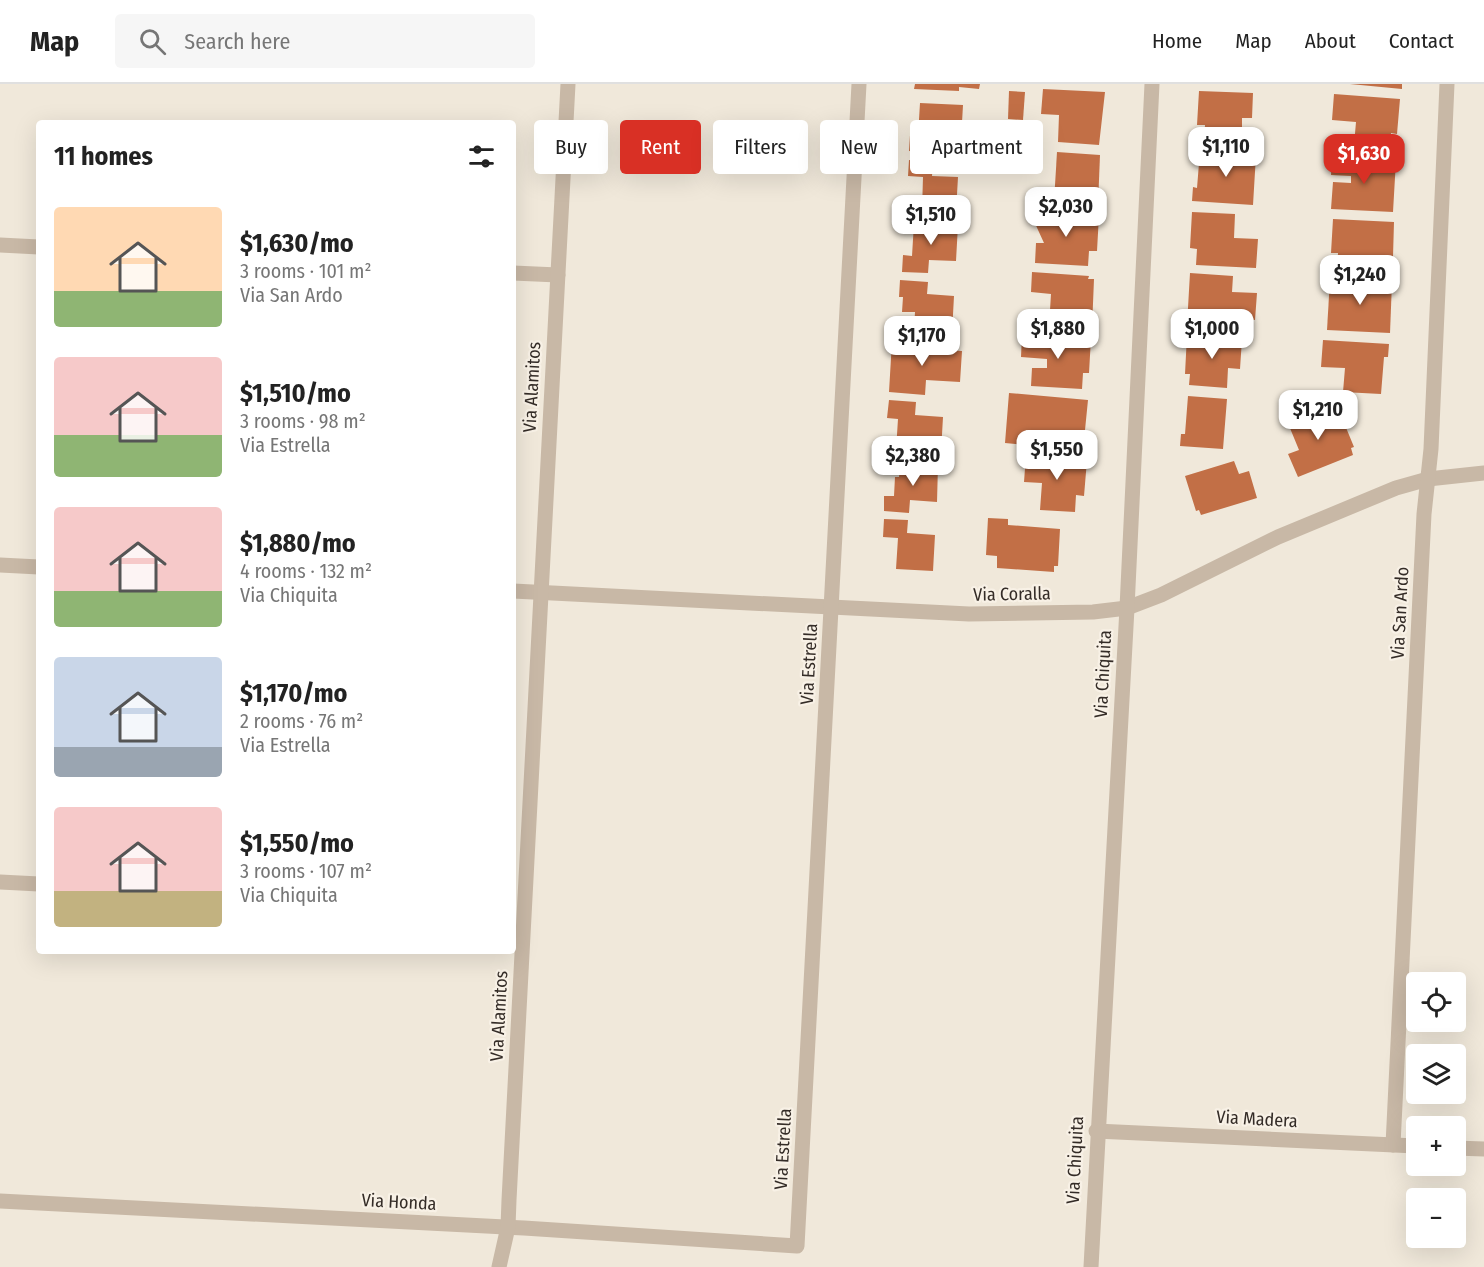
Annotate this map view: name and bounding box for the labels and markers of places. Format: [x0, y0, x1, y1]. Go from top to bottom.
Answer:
pin: $1,110 [1177, 127, 1275, 178]
pin: $1,630 [1315, 134, 1413, 185]
pin: $2,030 [1017, 187, 1115, 238]
pin: $1,510 [882, 195, 980, 246]
pin: $1,240 [1311, 255, 1409, 306]
pin: $1,880 [1009, 309, 1107, 360]
pin: $1,000 [1163, 309, 1261, 360]
pin: $1,170 [873, 316, 971, 367]
pin: $1,210 [1269, 390, 1367, 441]
pin: $1,550 [1008, 430, 1106, 481]
pin: $2,380 [864, 436, 962, 487]

